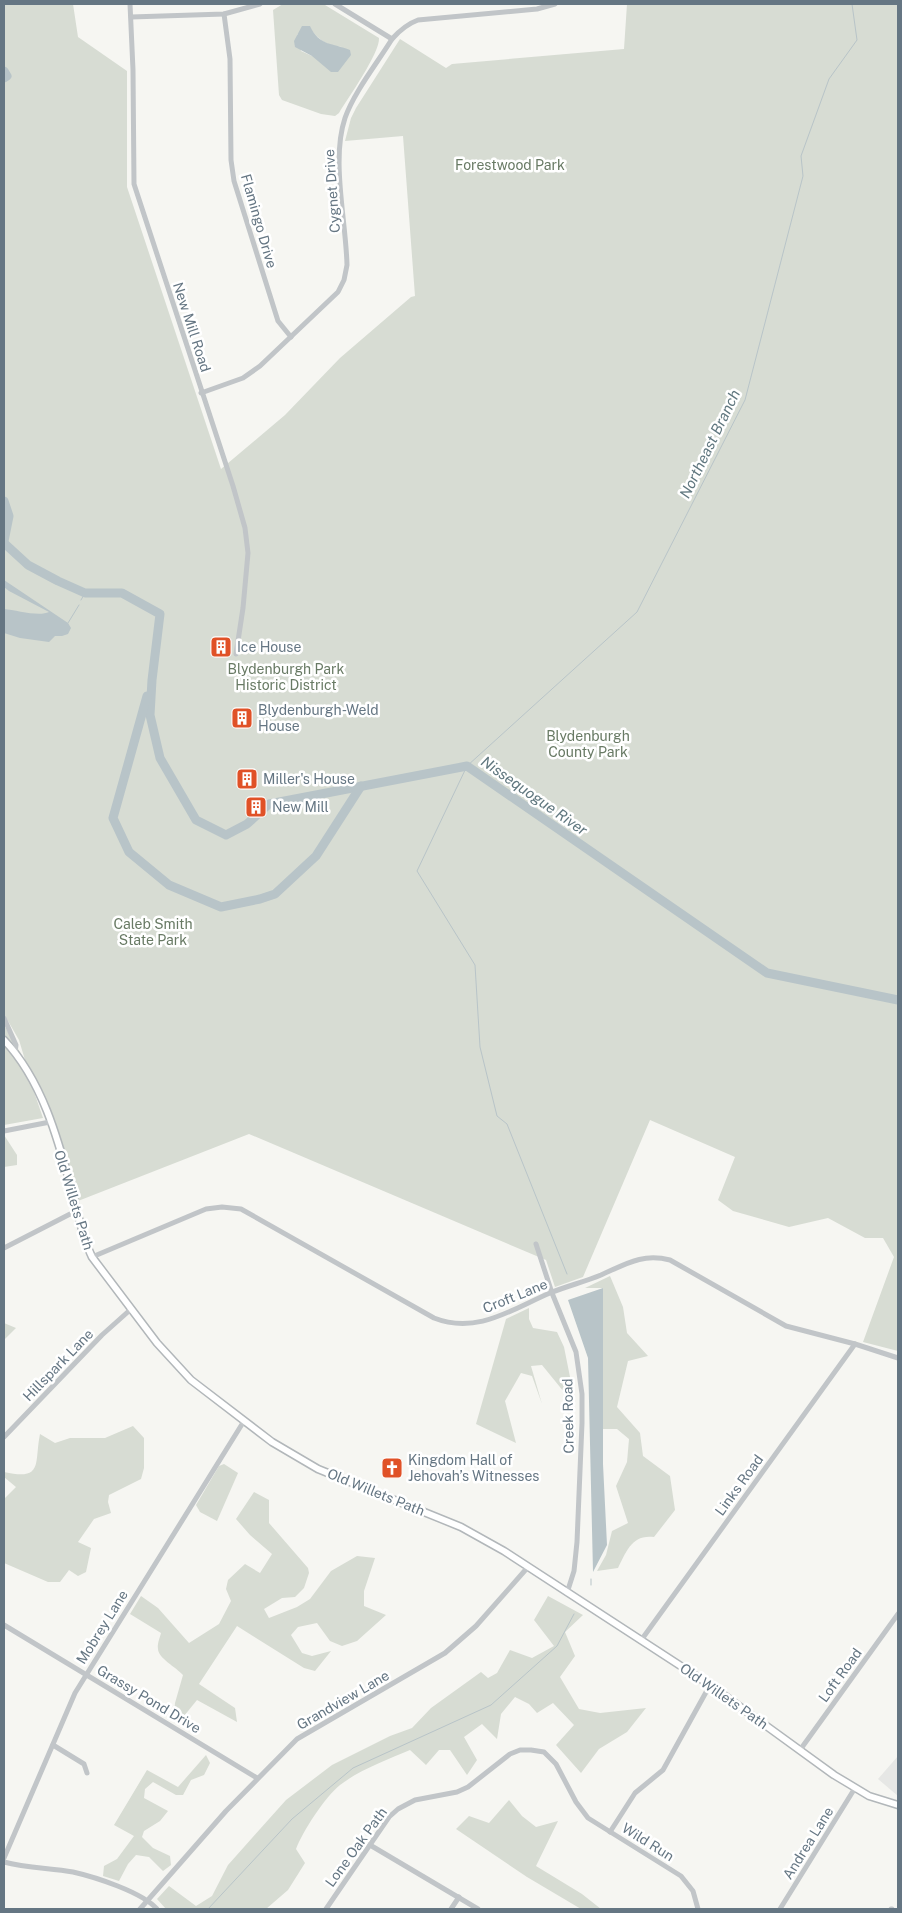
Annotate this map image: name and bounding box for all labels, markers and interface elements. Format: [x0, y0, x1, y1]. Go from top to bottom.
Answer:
street label: Cygnet Drive [321, 149, 343, 233]
park label: Forestwood Park [455, 157, 565, 173]
street label: Flamingo Drive [238, 172, 280, 270]
street label: New Mill Road [170, 280, 214, 374]
water label: Northeast Branch [676, 387, 743, 501]
building icon: Ice House [209, 635, 233, 659]
place label: Ice House [237, 639, 301, 655]
park label: Blydenburgh Park Historic District [228, 661, 345, 693]
place label: Blydenburgh-Weld House [258, 702, 379, 734]
building icon: Blydenburgh-Weld House [230, 706, 254, 730]
park label: Blydenburgh County Park [546, 728, 630, 760]
water label: Nissequogue River [478, 753, 591, 839]
building icon: Miller's House [235, 767, 259, 791]
place label: Miller's House [263, 771, 355, 787]
building icon: New Mill [244, 795, 268, 819]
place label: New Mill [272, 799, 329, 815]
park label: Caleb Smith State Park [113, 916, 193, 948]
street label: Old Willets Path [51, 1148, 97, 1252]
street label: Croft Lane [480, 1276, 550, 1316]
street label: Hillspark Lane [20, 1326, 96, 1404]
street label: Creek Road [559, 1378, 577, 1454]
place label: Kingdom Hall of Jehovah’s Witnesses [408, 1452, 539, 1484]
street label: Links Road [712, 1452, 766, 1518]
church icon: Kingdom Hall of Jehovah’s Witnesses [380, 1456, 404, 1480]
street label: Old Willets Path [325, 1465, 427, 1519]
street label: Mobrey Lane [73, 1587, 131, 1667]
street label: Loft Road [815, 1645, 865, 1705]
street label: Old Willets Path [677, 1660, 771, 1732]
street label: Grassy Pond Drive [94, 1662, 204, 1736]
street label: Grandview Lane [294, 1667, 392, 1733]
street label: Lone Oak Path [322, 1804, 390, 1890]
street label: Andrea Lane [779, 1804, 837, 1882]
street label: Wild Run [619, 1820, 677, 1864]

